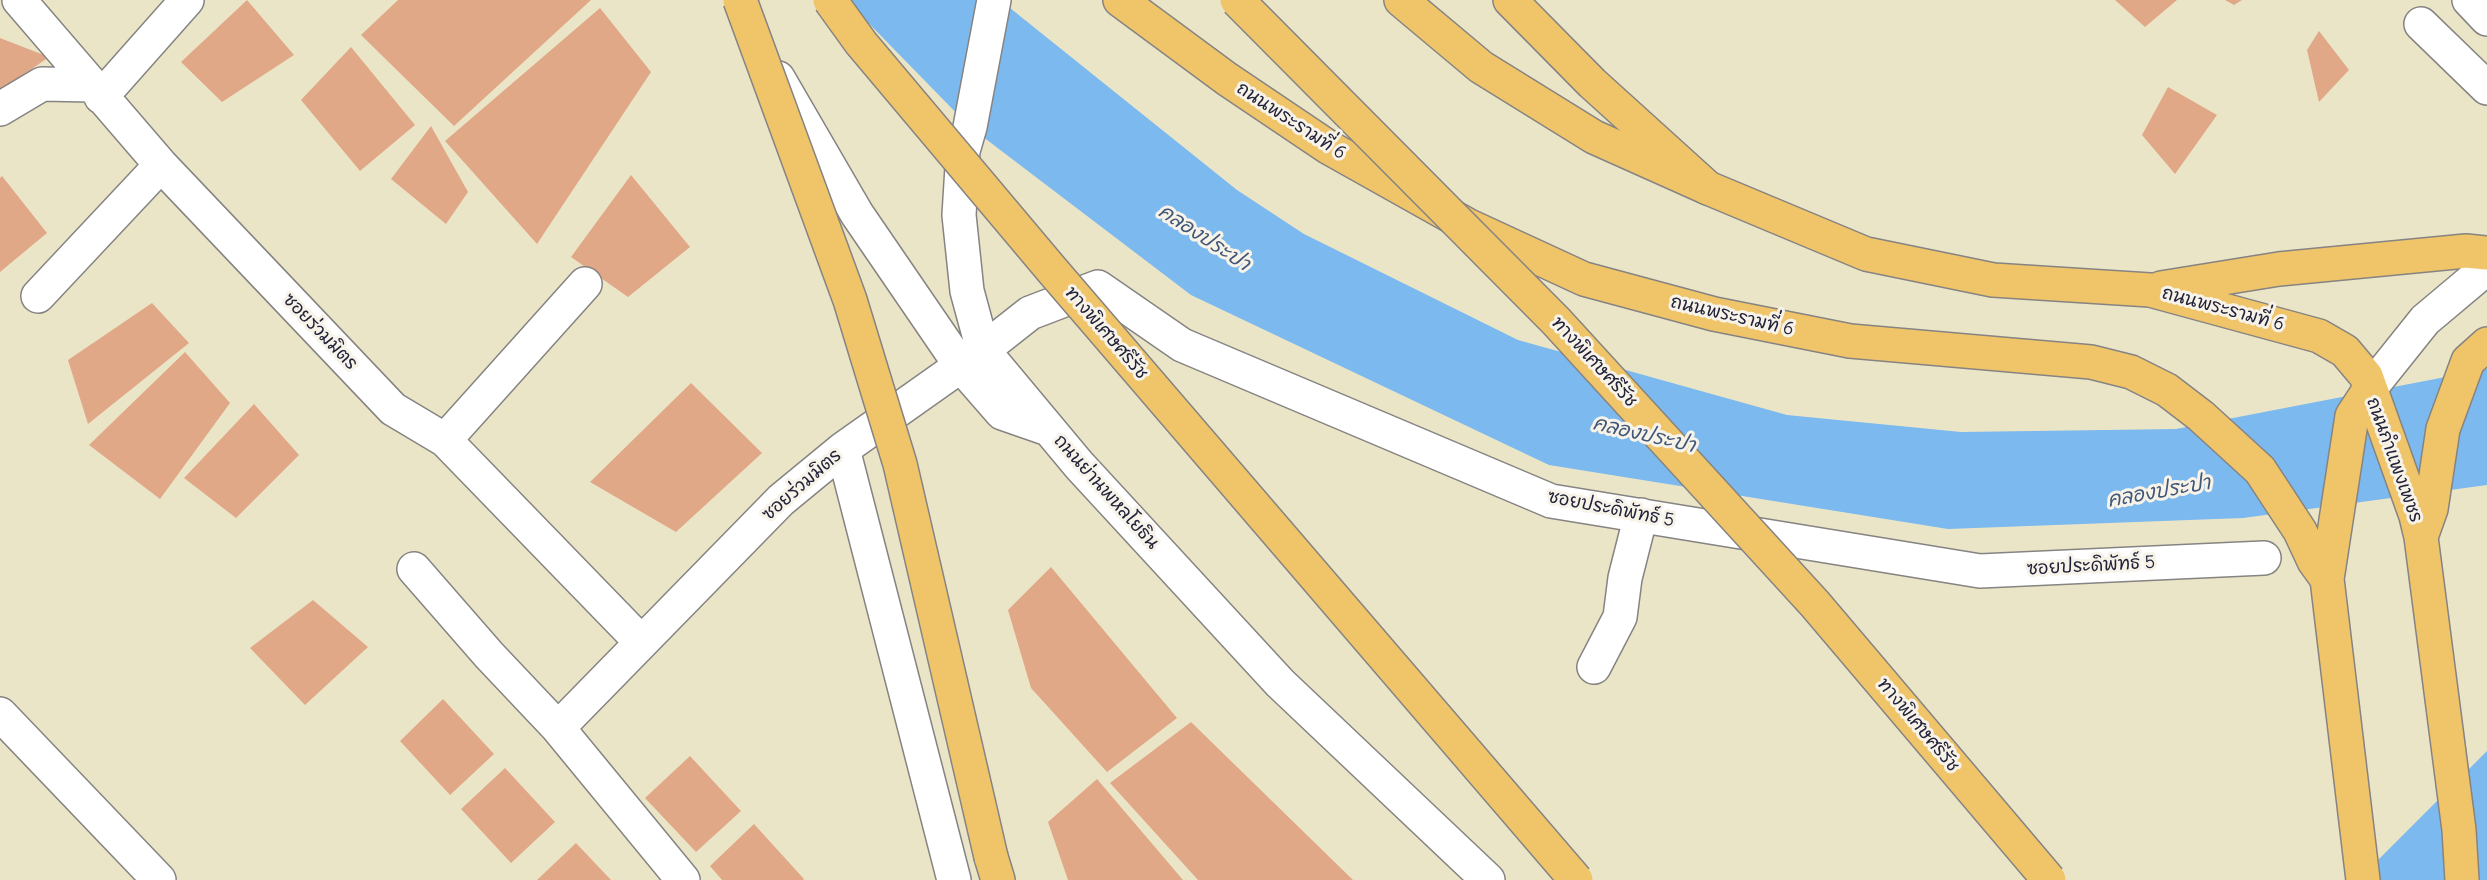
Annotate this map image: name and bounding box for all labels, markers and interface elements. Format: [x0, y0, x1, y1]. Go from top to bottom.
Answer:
street label: ถนนพระรามที่ 6 [1232, 78, 1350, 164]
water label: คลองประปา [1154, 200, 1254, 276]
street label: ทางพิเศษศรีรัช [1060, 282, 1152, 384]
street label: ถนนพระรามที่ 6 [2160, 282, 2286, 336]
street label: ซอยร่วมมิตร [278, 289, 362, 375]
street label: ถนนพระรามที่ 6 [1668, 291, 1796, 341]
street label: ทางพิเศษศรีรัช [1547, 312, 1641, 412]
street label: ถนนกำแพงเพชร [2361, 395, 2427, 525]
water label: คลองประปา [1591, 412, 1697, 458]
street label: ถนนย่านพหลโยธิน [1049, 430, 1163, 554]
street label: ซอยร่วมมิตร [758, 445, 846, 525]
water label: คลองประปา [2106, 471, 2212, 513]
street label: ซอยประดิพัทธ์ 5 [1546, 486, 1676, 532]
street label: ซอยประดิพัทธ์ 5 [2026, 552, 2156, 580]
street label: ทางพิเศษศรีรัช [1873, 674, 1963, 776]

